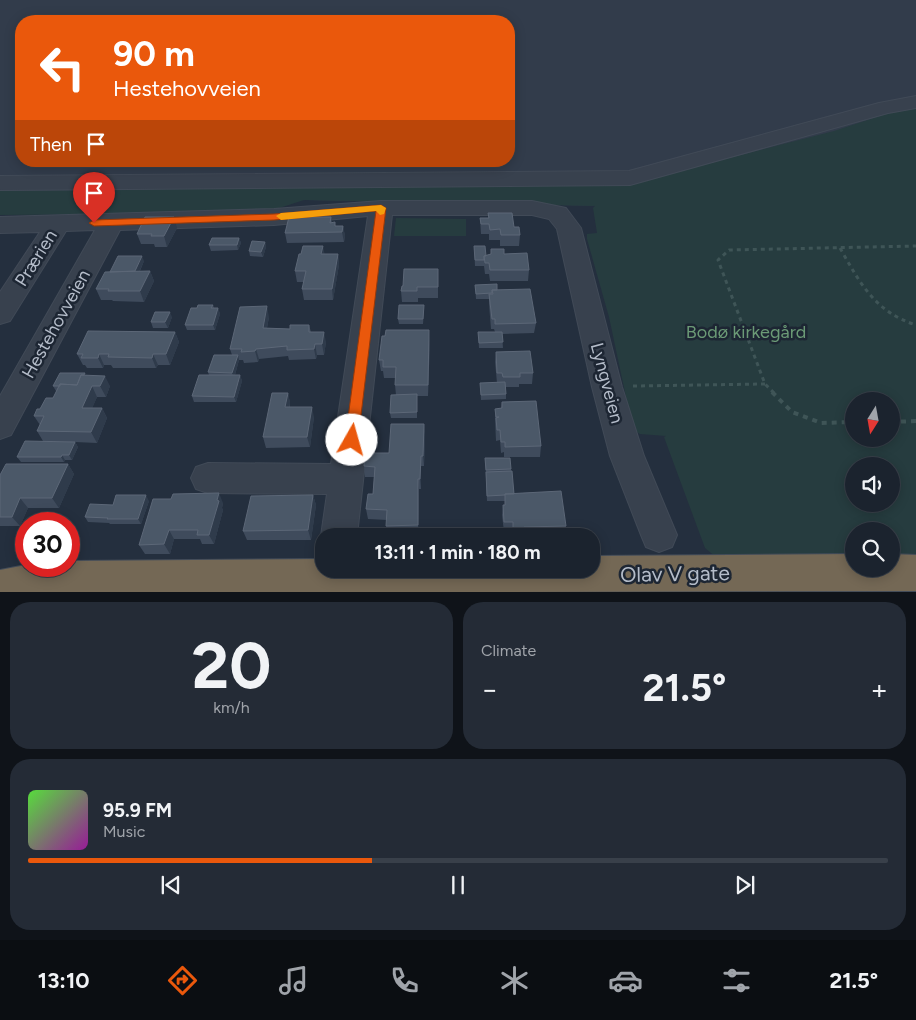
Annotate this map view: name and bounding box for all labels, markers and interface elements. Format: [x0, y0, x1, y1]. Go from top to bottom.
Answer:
text: 90 m [113, 33, 195, 75]
icon: left [30, 35, 95, 100]
text: Hestehovveien [113, 75, 261, 102]
icon: arrive [82, 130, 110, 158]
text: Then [30, 133, 72, 156]
pin [73, 172, 115, 223]
icon: arrive [80, 179, 108, 207]
street label: Prærien [10, 226, 62, 290]
street label: Hestehovveien [17, 266, 95, 382]
park label: Bodø kirkegård [686, 321, 806, 343]
street label: Lyngveien [586, 340, 628, 426]
north arrow [845, 392, 900, 448]
map controls [845, 392, 900, 577]
position arrow [325, 413, 377, 465]
button: sound [845, 457, 900, 512]
speed limit sign: 30 [15, 512, 80, 577]
button: search [845, 522, 900, 577]
text: 13:11 · 1 min · 180 m [374, 541, 541, 564]
street label: Olav V gate [620, 560, 730, 587]
text: 20 [192, 626, 271, 704]
text: Climate [481, 641, 536, 660]
text: 21.5° [643, 665, 726, 711]
text: − [481, 672, 498, 706]
text: + [871, 672, 888, 706]
text: km/h [213, 698, 250, 717]
text: 95.9 FM [103, 799, 172, 822]
text: Music [103, 822, 145, 841]
icon: previous [157, 871, 185, 899]
icon: pause [444, 871, 472, 899]
icon: next [731, 871, 759, 899]
icon: directions [165, 963, 200, 998]
icon: music [276, 963, 311, 998]
icon: phone [387, 963, 422, 998]
icon: climate [497, 963, 532, 998]
icon: car [608, 963, 643, 998]
icon: filters [719, 963, 754, 998]
text: 13:10 [38, 967, 90, 994]
text: 21.5° [829, 967, 878, 994]

